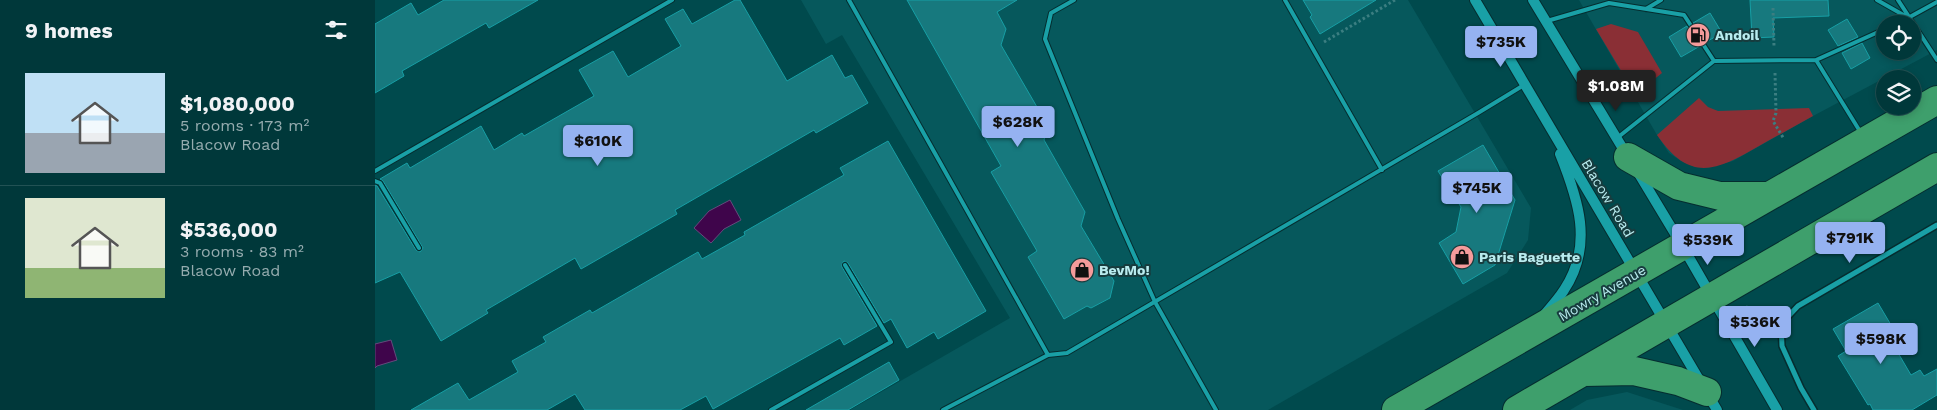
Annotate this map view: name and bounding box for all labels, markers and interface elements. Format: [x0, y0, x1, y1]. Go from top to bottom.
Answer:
map controls [1876, 15, 1921, 115]
button: locate [1876, 15, 1921, 60]
icon: filters [322, 16, 350, 44]
text: 9 homes [25, 18, 113, 43]
fuel station icon: Andoil [1685, 22, 1711, 48]
pin: $735K [1466, 26, 1536, 68]
place label: Andoil [1715, 27, 1759, 43]
text: $735K [1476, 32, 1526, 51]
pin: $1.08M [1575, 70, 1657, 112]
button: layers [1876, 70, 1921, 115]
text: $1.08M [1588, 76, 1644, 95]
text: $1,080,000 [180, 91, 295, 116]
icon: home [65, 93, 125, 153]
pin: $628K [983, 106, 1053, 148]
text: $628K [993, 112, 1043, 131]
text: 5 rooms · 173 m² [180, 116, 309, 135]
pin: $610K [563, 124, 633, 167]
text: $610K [574, 131, 622, 150]
text: Blacow Road [180, 135, 280, 154]
street label: Blacow Road [1579, 156, 1637, 240]
pin: $745K [1442, 172, 1512, 214]
text: $745K [1452, 178, 1502, 197]
text: $536,000 [180, 217, 278, 242]
icon: home [65, 218, 125, 278]
pin: $791K [1815, 222, 1885, 264]
pin: $539K [1673, 224, 1743, 266]
text: $791K [1826, 228, 1874, 247]
text: $539K [1683, 230, 1733, 249]
text: 3 rooms · 83 m² [180, 242, 304, 261]
shop icon: Paris Baguette [1449, 244, 1475, 270]
place label: Paris Baguette [1479, 249, 1580, 265]
shop icon: BevMo! [1069, 257, 1095, 283]
text: Blacow Road [180, 261, 280, 280]
place label: BevMo! [1099, 262, 1150, 278]
street label: Mowry Avenue [1556, 262, 1648, 324]
pin: $536K [1720, 306, 1790, 348]
text: $536K [1730, 312, 1780, 331]
pin: $598K [1846, 322, 1916, 365]
text: $598K [1856, 329, 1906, 348]

